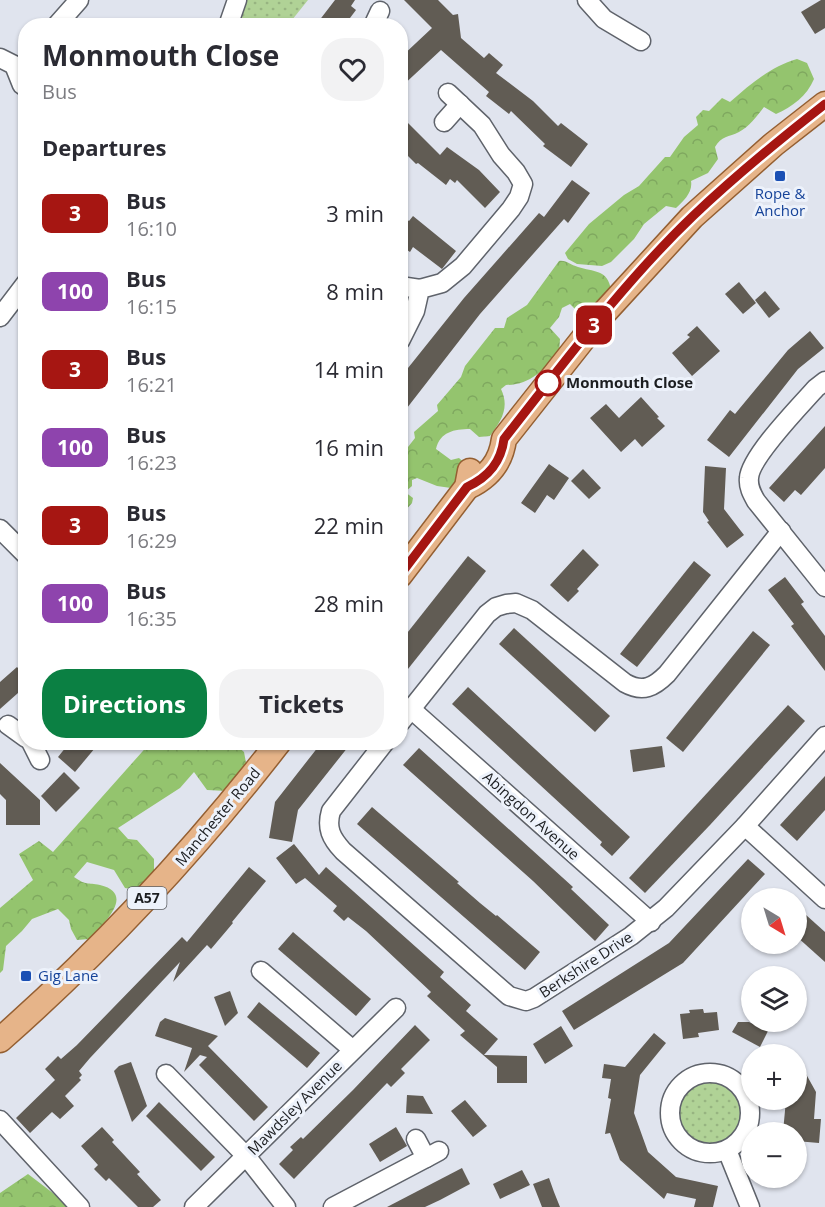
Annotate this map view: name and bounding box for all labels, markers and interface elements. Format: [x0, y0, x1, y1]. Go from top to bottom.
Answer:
text: Monmouth Close [42, 36, 279, 74]
button: heart [321, 38, 384, 101]
text: Bus [42, 78, 77, 105]
text: Departures [42, 132, 166, 162]
marker: Rope & Anchor [773, 169, 787, 183]
place label: Rope & Anchor [755, 183, 805, 220]
text: Bus [126, 185, 166, 215]
text: 3 min [326, 198, 384, 228]
text: 3 [69, 199, 81, 227]
text: 16:10 [126, 215, 177, 242]
text: Bus [126, 263, 166, 293]
text: 8 min [326, 276, 384, 306]
text: 100 [57, 277, 93, 305]
text: 16:15 [126, 293, 177, 320]
line badge: 3 [574, 306, 614, 344]
text: 3 [588, 311, 600, 339]
text: Bus [126, 341, 166, 371]
text: 14 min [314, 354, 384, 384]
text: 3 [69, 355, 81, 383]
marker: Monmouth Close [535, 370, 561, 396]
text: 16:21 [126, 371, 177, 398]
place label: Monmouth Close [566, 372, 693, 392]
text: Bus [126, 419, 166, 449]
text: 16 min [314, 432, 384, 462]
text: 100 [57, 433, 93, 461]
text: 16:23 [126, 449, 177, 476]
text: Bus [126, 497, 166, 527]
text: 22 min [314, 510, 384, 540]
text: 3 [69, 511, 81, 539]
text: 16:29 [126, 527, 177, 554]
text: Bus [126, 575, 166, 605]
text: 28 min [314, 588, 384, 618]
text: 100 [57, 589, 93, 617]
text: 16:35 [126, 605, 177, 632]
button: Directions [42, 669, 207, 738]
button: Tickets [219, 669, 384, 738]
street label: Manchester Road [170, 763, 264, 870]
street label: Abingdon Avenue [479, 767, 584, 864]
road number: A57 [128, 887, 166, 909]
north arrow [741, 888, 807, 954]
map controls [741, 888, 807, 1188]
street label: Berkshire Drive [535, 927, 636, 1002]
place label: Gig Lane [38, 965, 99, 985]
button: layers [741, 966, 807, 1032]
marker: Gig Lane [19, 969, 33, 983]
button: + [741, 1044, 807, 1110]
street label: Mawdsley Avenue [243, 1056, 346, 1159]
button: − [741, 1122, 807, 1188]

